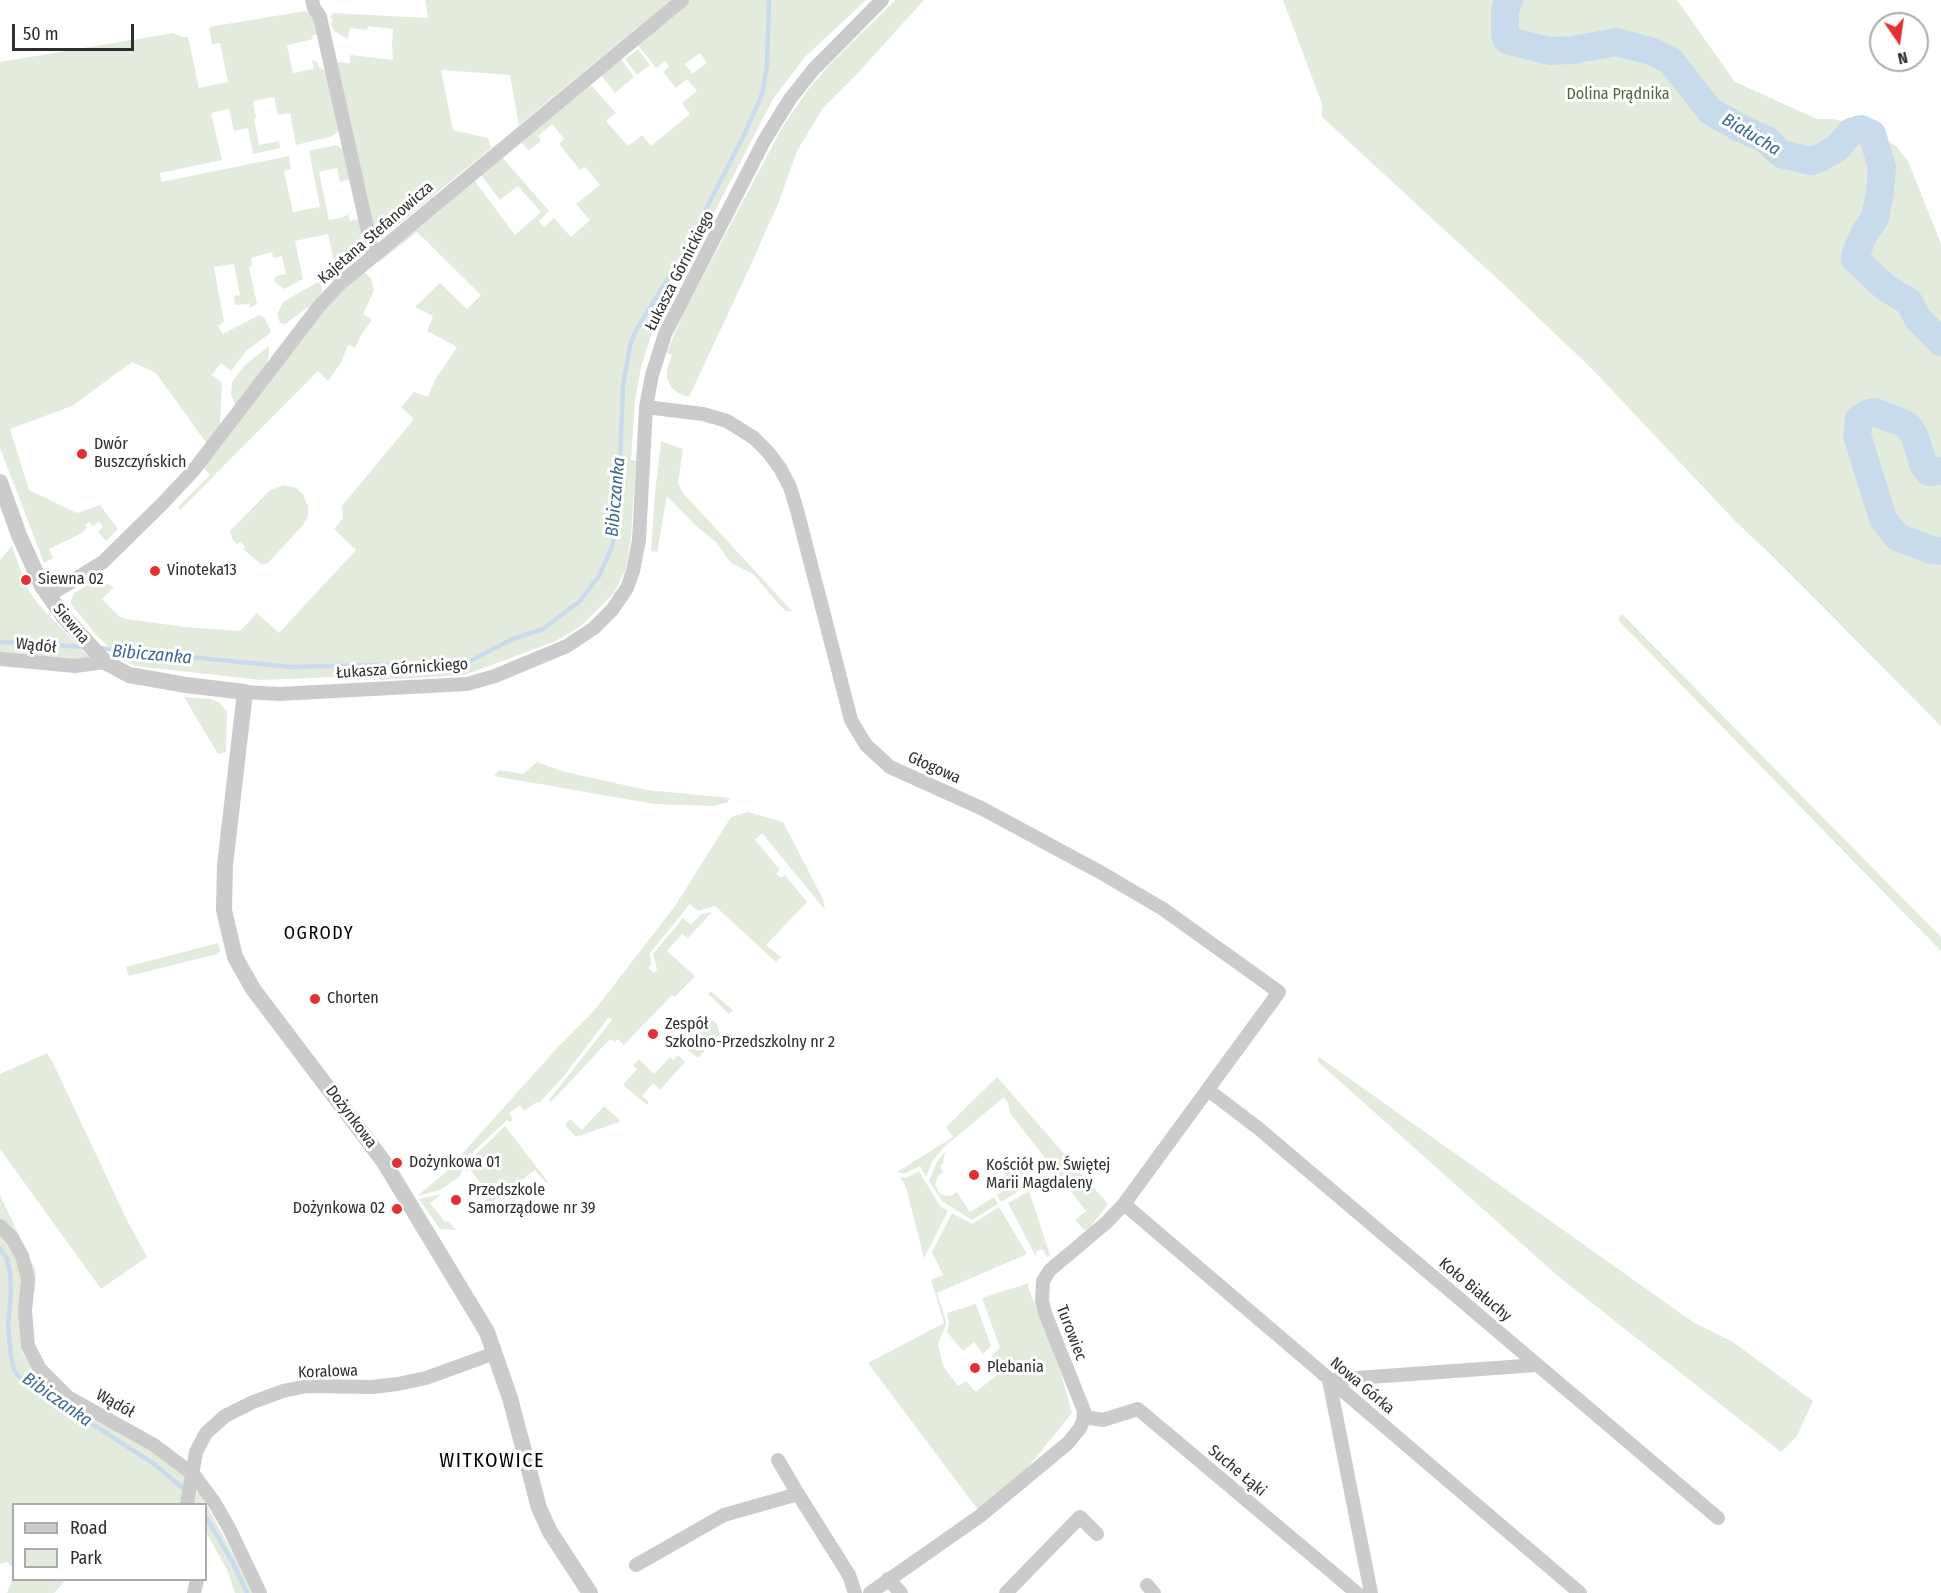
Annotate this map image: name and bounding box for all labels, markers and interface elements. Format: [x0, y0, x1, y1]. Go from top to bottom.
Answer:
scale bar [15, 12, 136, 50]
north arrow [1869, 12, 1929, 72]
text: 50 m [23, 23, 59, 45]
text: N [1896, 48, 1910, 68]
park label: Dolina Prądnika [1566, 85, 1670, 105]
water label: Białucha [1718, 109, 1784, 161]
street label: Kajetana Stefanowicza [314, 178, 438, 288]
street label: Łukasza Górnickiego [641, 208, 719, 334]
place label: Dwór Buszczyńskich [94, 435, 186, 473]
marker: Dwór Buszczyńskich [75, 447, 89, 461]
water label: Bibiczanka [602, 456, 630, 538]
place label: Vinoteka13 [167, 561, 237, 581]
marker: Vinoteka13 [148, 564, 162, 578]
place label: Siewna 02 [38, 570, 104, 590]
marker: Siewna 02 [19, 573, 33, 587]
street label: Siewna [49, 600, 93, 648]
street label: Wądół [15, 634, 57, 658]
water label: Bibiczanka [111, 641, 193, 669]
street label: Łukasza Górnickiego [335, 655, 469, 683]
street label: Głogowa [905, 748, 963, 788]
district label: OGRODY [284, 923, 354, 945]
place label: Chorten [327, 989, 379, 1009]
marker: Chorten [308, 992, 322, 1006]
place label: Zespół Szkolno-Przedszkolny nr 2 [665, 1015, 835, 1053]
marker: Zespół Szkolno-Przedszkolny nr 2 [646, 1027, 660, 1041]
street label: Dożynkowa [321, 1082, 381, 1152]
place label: Dożynkowa 01 [409, 1153, 500, 1173]
marker: Dożynkowa 01 [390, 1156, 404, 1170]
place label: Kościół pw. Świętej Marii Magdaleny [986, 1156, 1110, 1194]
marker: Kościół pw. Świętej Marii Magdaleny [967, 1168, 981, 1182]
place label: Przedszkole Samorządowe nr 39 [468, 1181, 596, 1219]
marker: Przedszkole Samorządowe nr 39 [449, 1193, 463, 1207]
place label: Dożynkowa 02 [293, 1199, 385, 1219]
marker: Dożynkowa 02 [390, 1202, 404, 1216]
street label: Koło Białuchy [1435, 1254, 1515, 1326]
street label: Turowiec [1052, 1303, 1090, 1363]
street label: Nowa Górka [1326, 1354, 1398, 1418]
place label: Plebania [987, 1358, 1044, 1378]
street label: Koralowa [298, 1361, 358, 1383]
marker: Plebania [968, 1361, 982, 1375]
water label: Bibiczanka [18, 1368, 96, 1432]
street label: Wądół [92, 1386, 138, 1422]
street label: Suche Łąki [1204, 1441, 1270, 1501]
district label: WITKOWICE [439, 1449, 545, 1473]
legend [12, 1503, 207, 1581]
text: Road [70, 1517, 107, 1539]
text: Park [70, 1547, 102, 1569]

